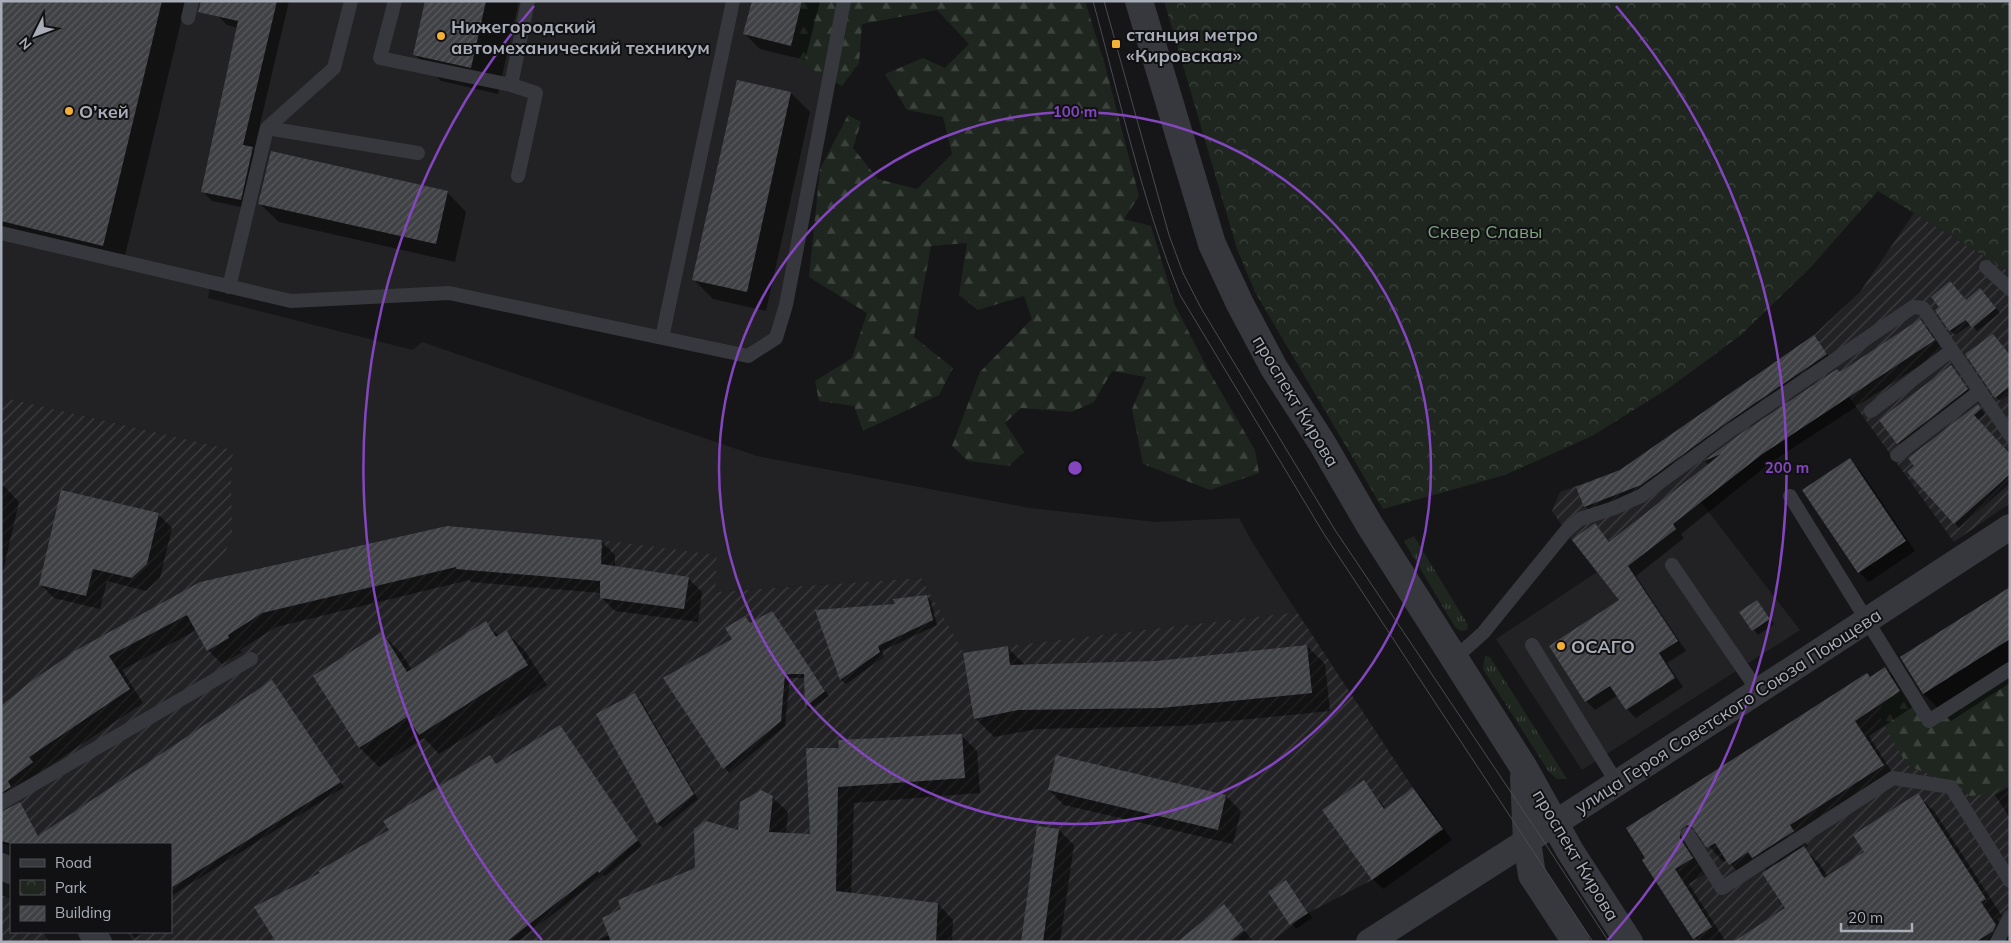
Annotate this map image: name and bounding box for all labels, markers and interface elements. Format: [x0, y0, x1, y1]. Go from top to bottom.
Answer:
north arrow [10, 10, 60, 60]
place label: Нижегородский автомеханический техникум [451, 15, 710, 59]
place label: станция метро «Кировская» [1126, 23, 1258, 67]
marker: Нижегородский автомеханический техникум [435, 30, 447, 42]
text: N [15, 34, 36, 54]
marker: станция метро «Кировская» [1110, 38, 1122, 50]
place label: О’кей [79, 100, 129, 123]
text: 100 m [1053, 102, 1097, 121]
marker: О’кей [63, 105, 75, 117]
park label: Сквер Славы [1428, 220, 1542, 243]
street label: проспект Кирова [1248, 331, 1344, 471]
text: 200 m [1765, 458, 1809, 477]
centre of rings [1066, 459, 1084, 477]
street label: улица Героя Советского Союза Поющева [1571, 603, 1885, 819]
place label: ОСАГО [1571, 635, 1635, 658]
marker: ОСАГО [1555, 640, 1567, 652]
street label: проспект Кирова [1528, 785, 1624, 925]
legend [10, 843, 172, 933]
text: Road [55, 853, 92, 872]
text: Park [55, 878, 87, 897]
scale bar [1841, 900, 1912, 932]
text: Building [55, 903, 111, 922]
text: 20 m [1848, 908, 1883, 927]

